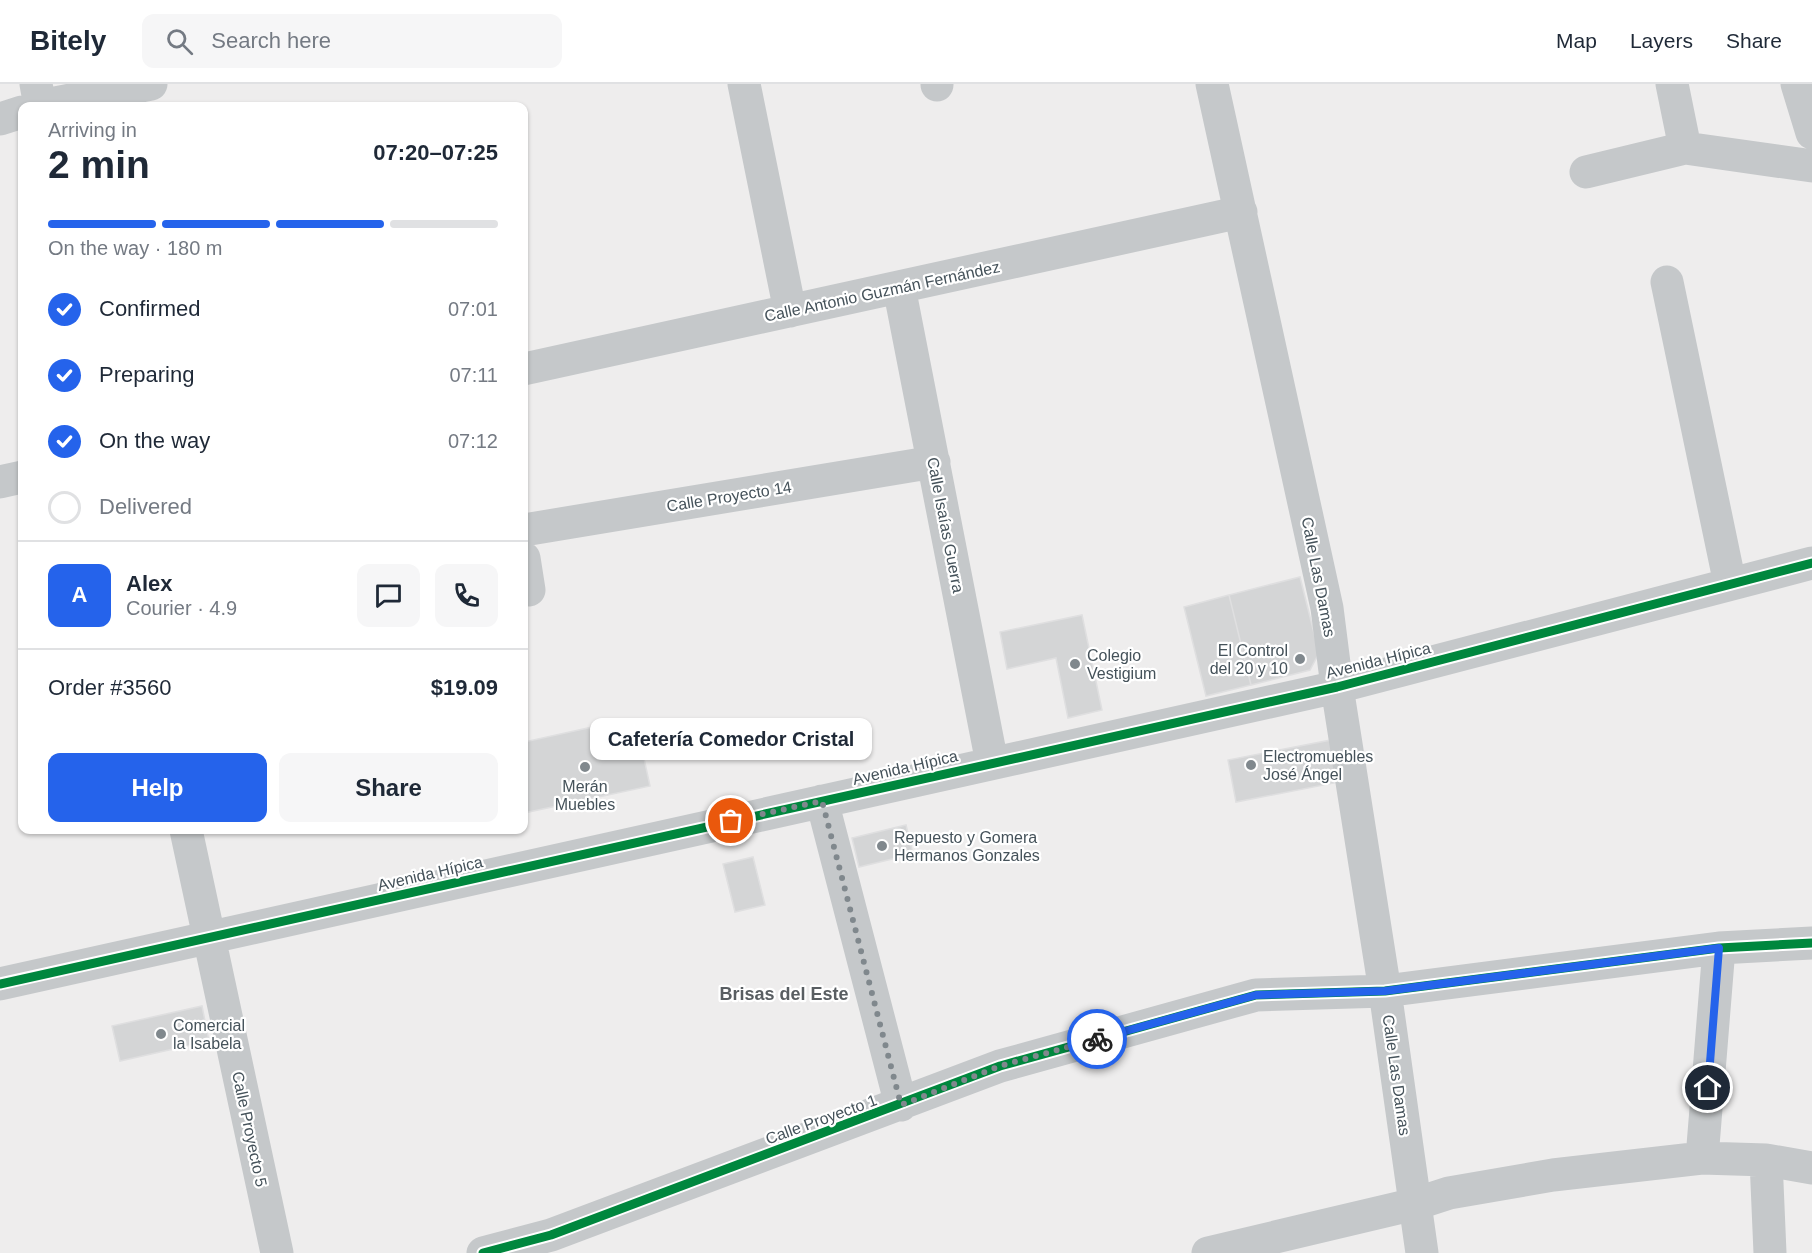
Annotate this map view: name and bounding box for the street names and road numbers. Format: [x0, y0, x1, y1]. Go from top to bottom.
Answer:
street label: Calle Antonio Guzmán Fernández [763, 258, 1001, 325]
street label: Calle Isaías Guerra [924, 456, 967, 594]
street label: Calle Proyecto 14 [665, 478, 793, 515]
street label: Calle Las Damas [1299, 516, 1338, 639]
street label: Avenida Hípica [1324, 639, 1432, 682]
street label: Avenida Hípica [851, 747, 959, 788]
street label: Avenida Hípica [376, 853, 484, 894]
street label: Calle Las Damas [1380, 1014, 1413, 1137]
street label: Calle Proyecto 5 [229, 1070, 270, 1188]
street label: Calle Proyecto 1 [763, 1091, 879, 1148]

